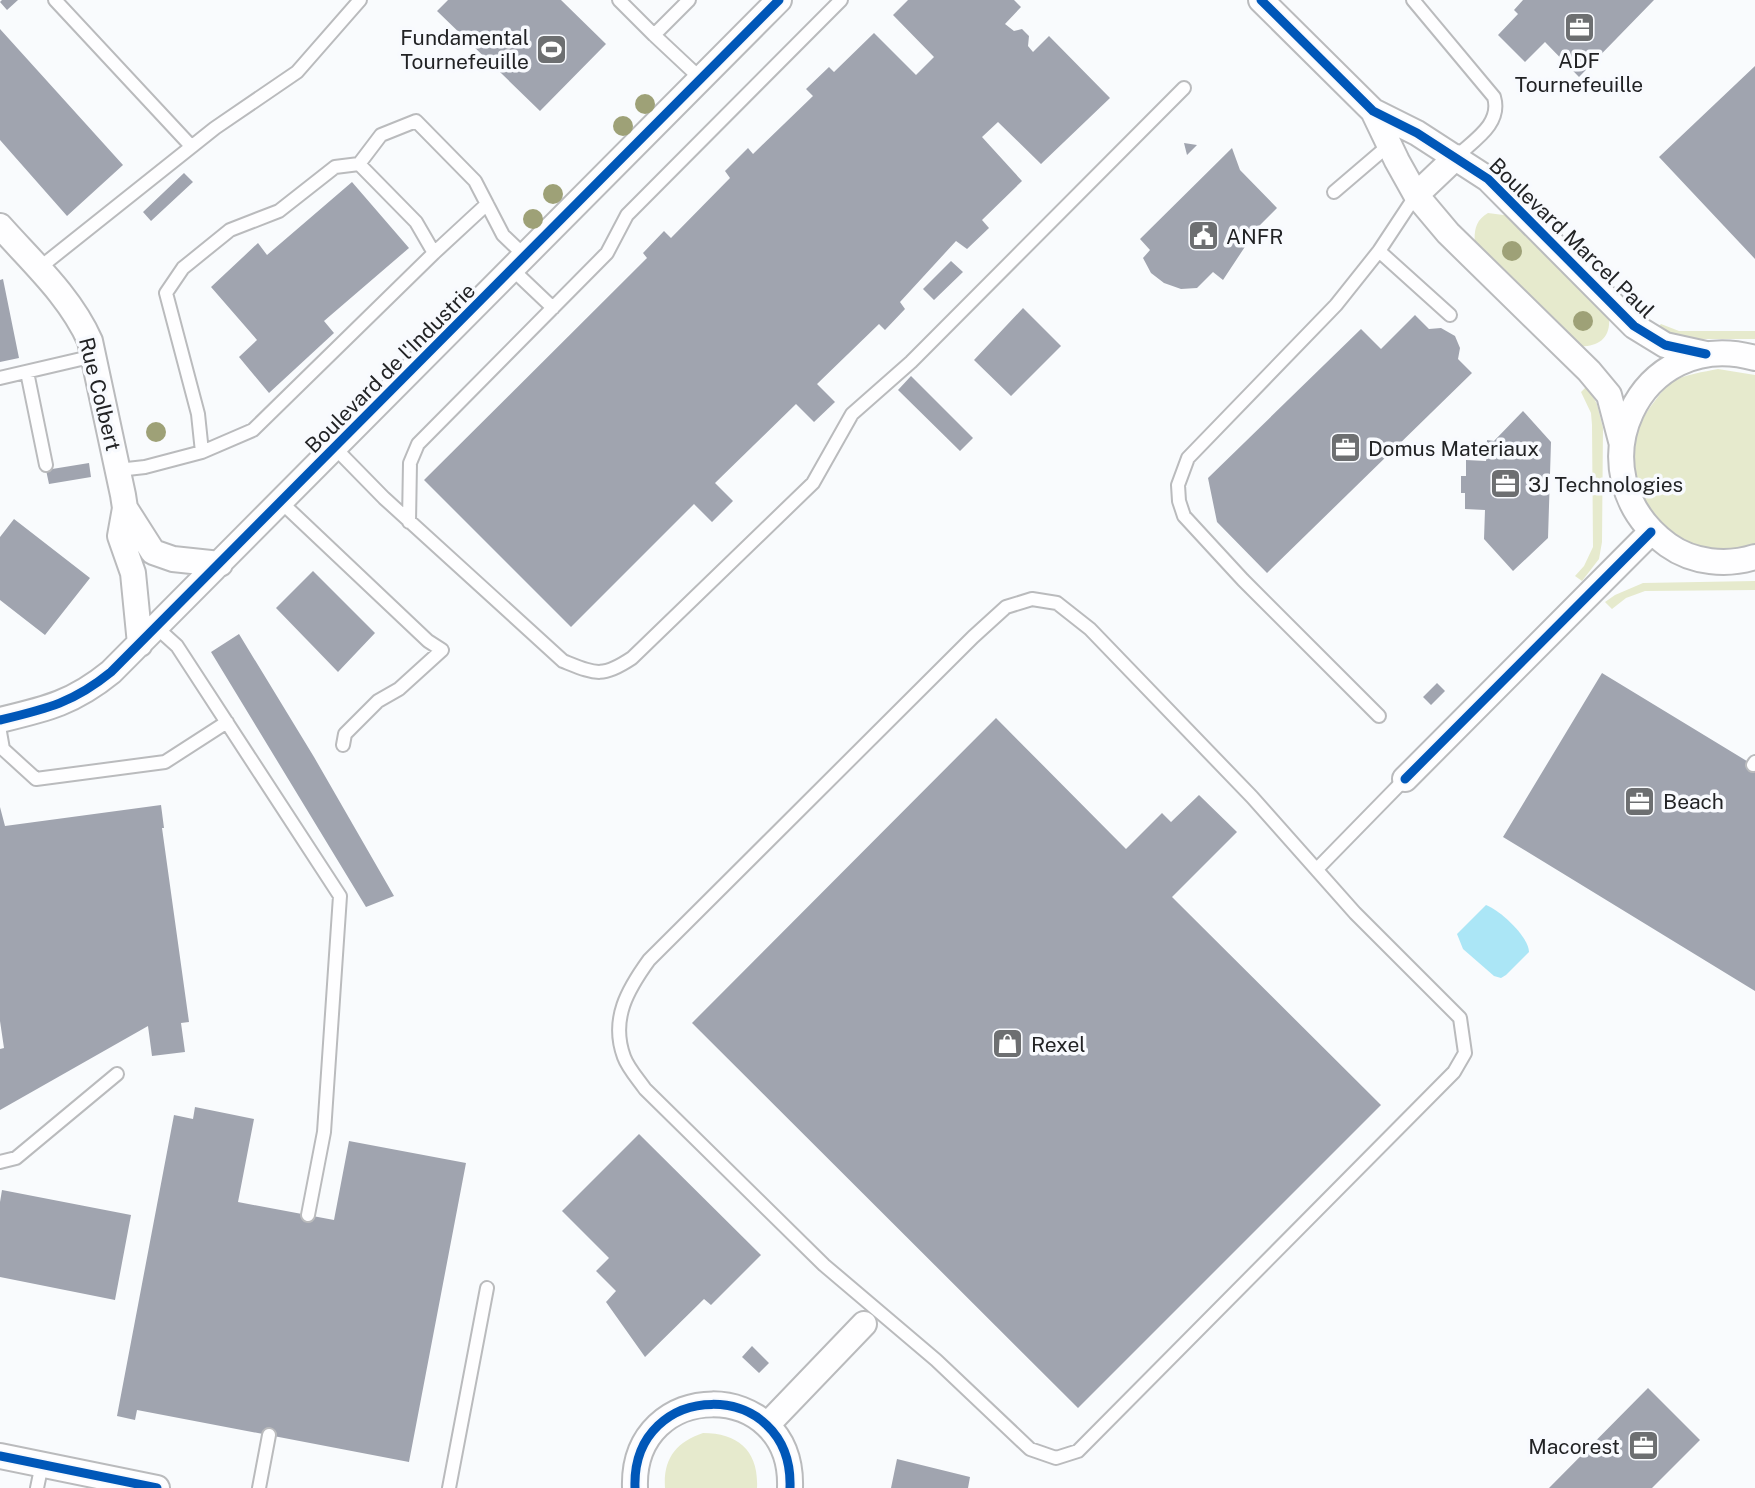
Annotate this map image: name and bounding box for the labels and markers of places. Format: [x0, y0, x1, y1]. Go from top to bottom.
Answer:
office icon: ADF Tournefeuille [1562, 11, 1596, 45]
place label: Fundamental Tournefeuille [400, 25, 529, 74]
sports icon: Fundamental Tournefeuille [535, 32, 569, 66]
place label: ADF Tournefeuille [1515, 48, 1643, 97]
public building icon: ANFR [1186, 219, 1220, 253]
place label: ANFR [1226, 224, 1283, 249]
office icon: Domus Materiaux [1328, 431, 1362, 465]
place label: Domus Materiaux [1368, 436, 1539, 461]
office icon: 3J Technologies [1488, 467, 1522, 501]
place label: 3J Technologies [1528, 472, 1683, 497]
office icon: Beach [1623, 784, 1657, 818]
place label: Beach [1663, 789, 1724, 814]
shop icon: Rexel [991, 1027, 1025, 1061]
place label: Rexel [1031, 1032, 1086, 1057]
office icon: Macorest [1626, 1429, 1660, 1463]
place label: Macorest [1528, 1434, 1620, 1459]

